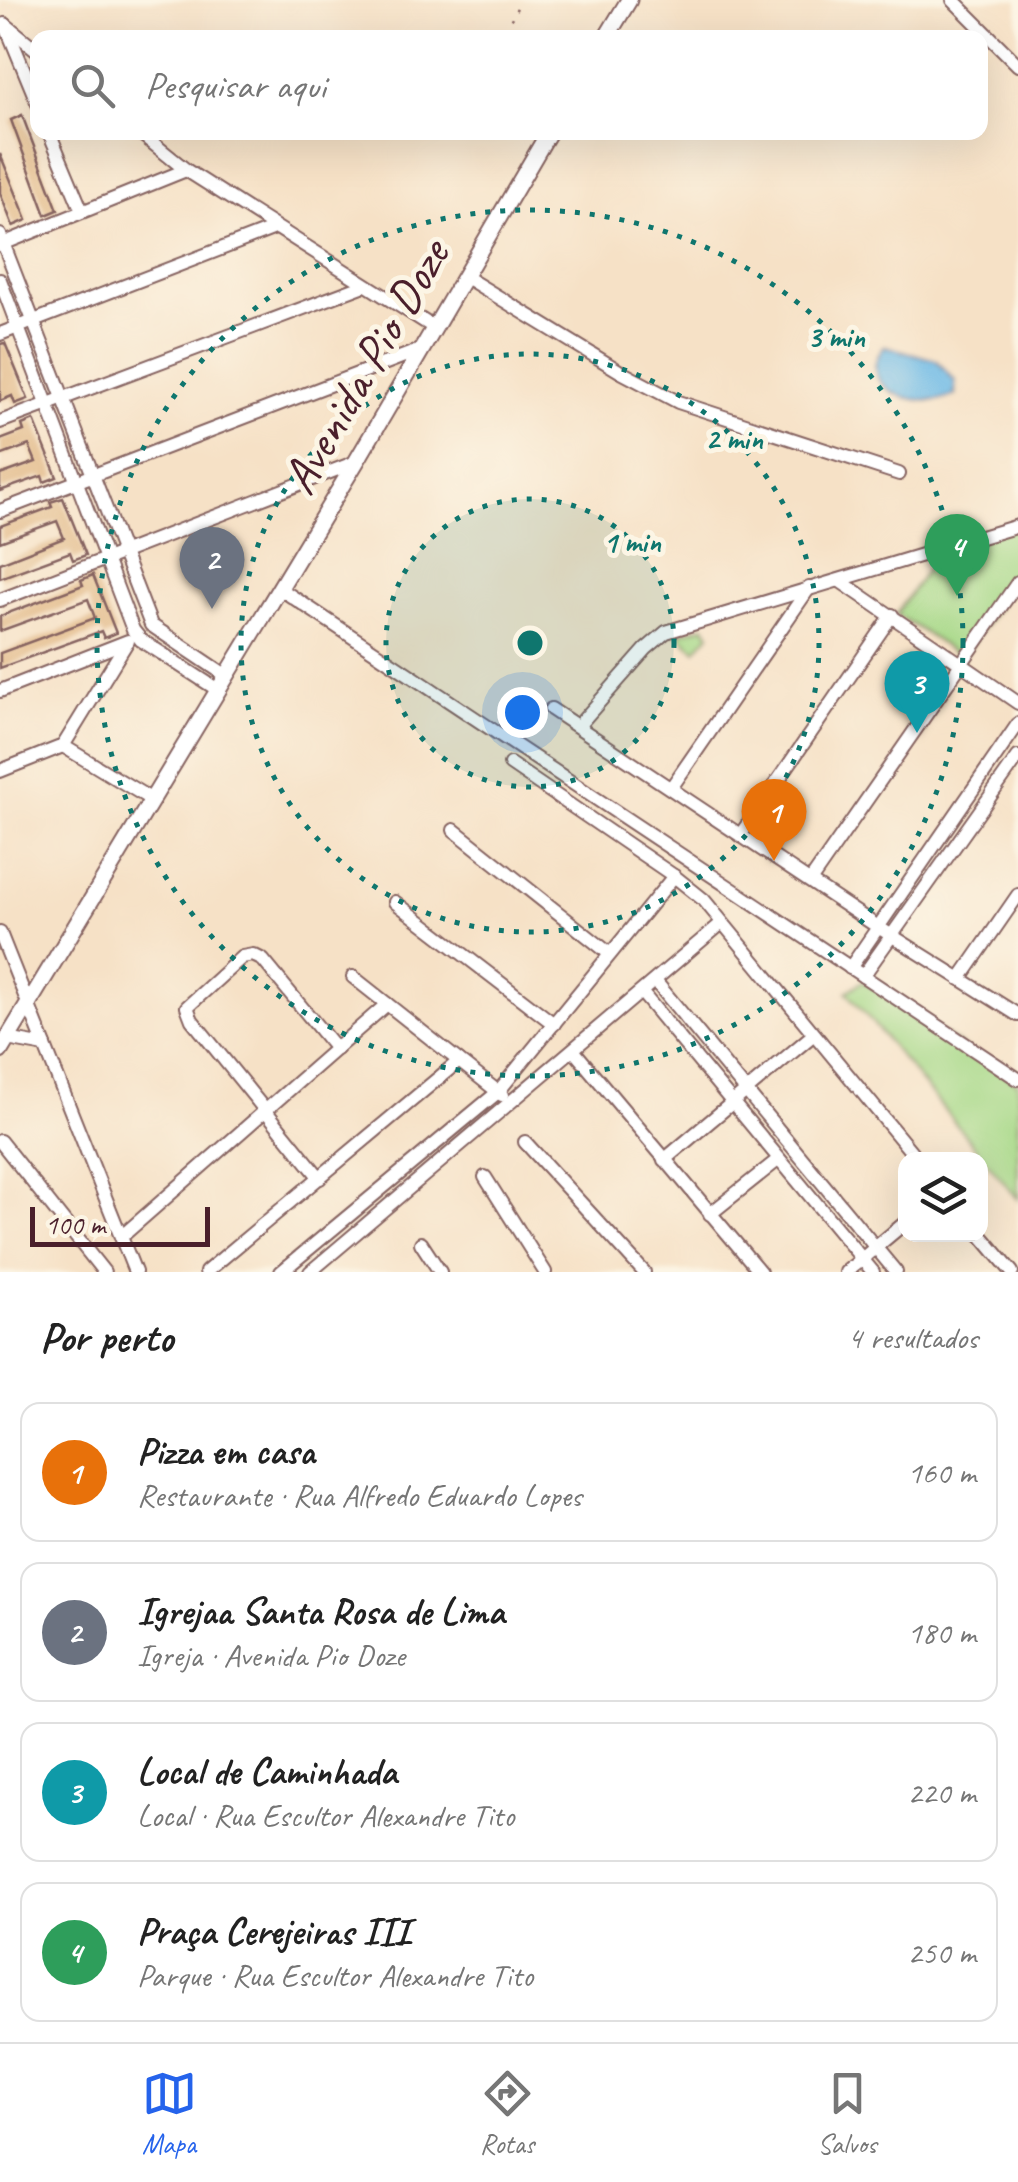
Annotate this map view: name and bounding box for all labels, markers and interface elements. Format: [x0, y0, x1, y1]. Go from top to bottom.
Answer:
search box [30, 30, 988, 140]
icon: search [65, 58, 120, 113]
text: Pesquisar aqui [145, 62, 326, 109]
street label: Avenida Pio Doze [267, 225, 465, 505]
text: 3 min [807, 318, 866, 356]
text: 2 min [705, 420, 764, 458]
pin: 4 [924, 514, 990, 596]
text: 1 min [603, 523, 662, 561]
pin: 2 [180, 526, 244, 609]
centre of rings [512, 625, 548, 661]
pin: 3 [884, 650, 950, 733]
your location [497, 687, 548, 738]
pin: 1 [742, 778, 806, 861]
map controls [898, 1152, 988, 1242]
button: layers [898, 1152, 988, 1242]
scale bar [30, 1202, 210, 1246]
text: 100 m [45, 1207, 105, 1242]
text: Por perto [40, 1311, 173, 1364]
text: 4 resultados [847, 1317, 978, 1358]
text: Pizza em casa [137, 1428, 315, 1475]
text: 1 [67, 1452, 82, 1493]
text: 160 m [907, 1452, 976, 1493]
text: Restaurante · Rua Alfredo Eduardo Lopes [137, 1475, 582, 1516]
text: Igrejaa Santa Rosa de Lima [137, 1588, 504, 1635]
text: 2 [67, 1612, 82, 1653]
text: 180 m [907, 1612, 976, 1653]
text: Igreja · Avenida Pio Doze [137, 1635, 405, 1676]
text: Local de Caminhada [137, 1748, 397, 1795]
text: 3 [67, 1772, 82, 1813]
text: 220 m [907, 1772, 976, 1813]
text: Local · Rua Escultor Alexandre Tito [137, 1795, 514, 1836]
text: Praça Cerejeiras III [137, 1908, 410, 1955]
text: 4 [67, 1932, 82, 1973]
text: 250 m [907, 1932, 976, 1973]
text: Parque · Rua Escultor Alexandre Tito [137, 1955, 533, 1996]
tab: Mapa [142, 2066, 197, 2161]
tab: Rotas [480, 2066, 535, 2161]
tab: Salvos [818, 2066, 877, 2161]

